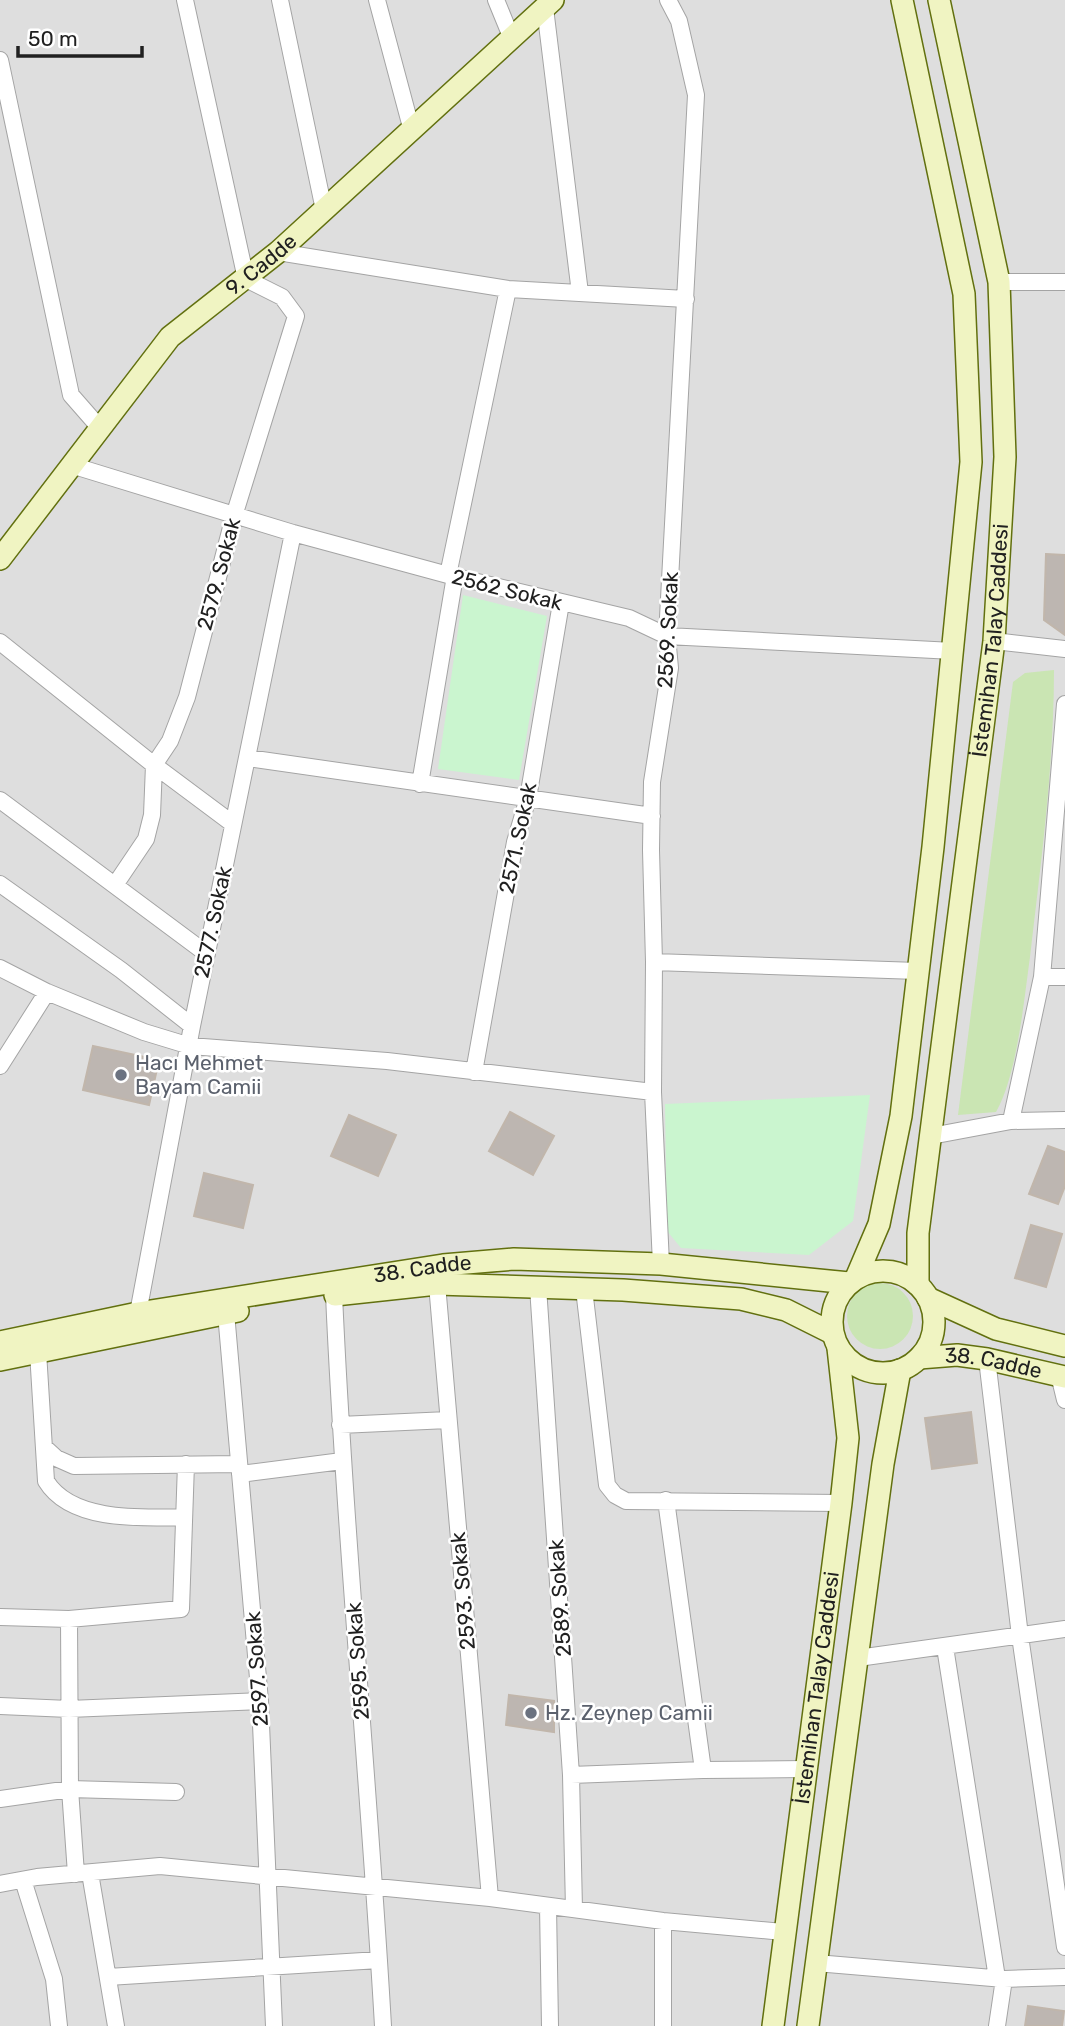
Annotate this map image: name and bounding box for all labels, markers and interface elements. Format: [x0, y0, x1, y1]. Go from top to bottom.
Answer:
scale bar [18, 14, 142, 58]
text: 50 m [28, 26, 78, 51]
street label: 9. Cadde [220, 228, 302, 300]
street label: 2579. Sokak [192, 515, 246, 633]
street label: İstemihan Talay Caddesi [966, 523, 1013, 759]
street label: 2562 Sokak [449, 564, 565, 615]
street label: 2569. Sokak [652, 571, 683, 689]
street label: 2571. Sokak [494, 780, 542, 896]
street label: 2577. Sokak [188, 864, 237, 980]
place label: Hacı Mehmet Bayam Camii [135, 1050, 263, 1099]
marker: Hacı Mehmet Bayam Camii [113, 1067, 129, 1083]
street label: 38. Cadde [372, 1250, 472, 1288]
street label: 38. Cadde [944, 1342, 1044, 1383]
street label: 2593. Sokak [445, 1531, 480, 1651]
street label: 2589. Sokak [543, 1538, 576, 1658]
street label: İstemihan Talay Caddesi [789, 1570, 844, 1806]
street label: 2595. Sokak [341, 1601, 374, 1721]
street label: 2597. Sokak [240, 1611, 273, 1727]
place label: Hz. Zeynep Camii [545, 1700, 713, 1725]
marker: Hz. Zeynep Camii [523, 1705, 539, 1721]

